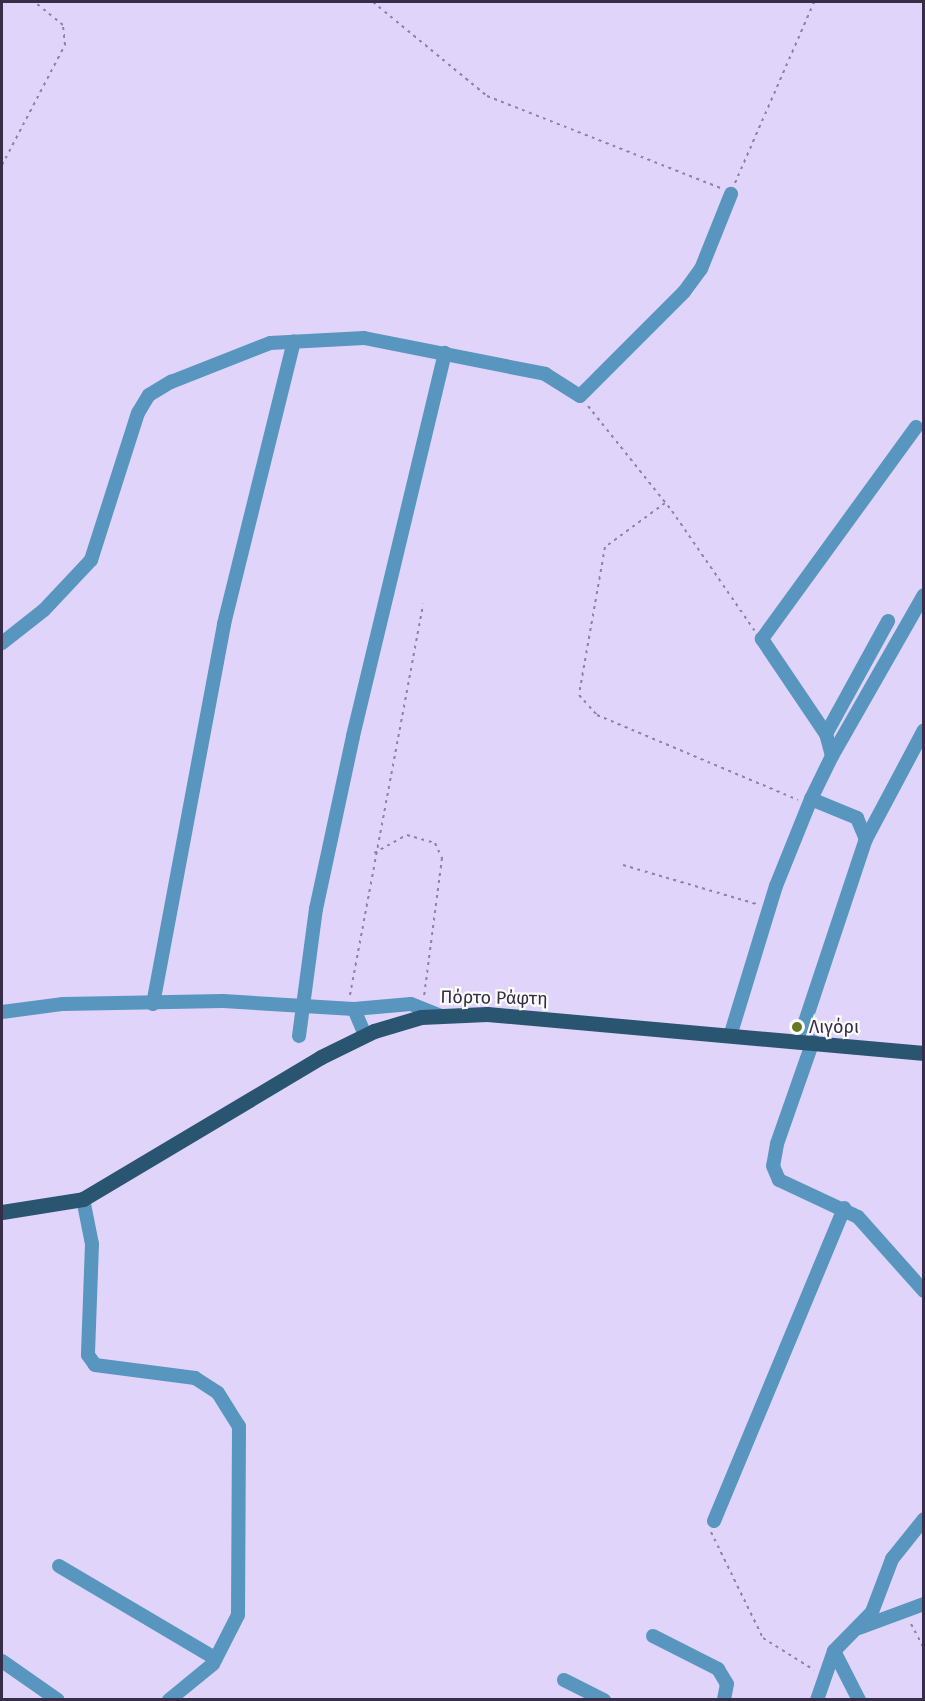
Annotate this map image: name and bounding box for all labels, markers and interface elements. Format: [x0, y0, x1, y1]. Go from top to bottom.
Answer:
street label: Πόρτο Ράφτη [440, 986, 548, 1010]
place label: Λιγόρι [809, 1016, 859, 1038]
marker: Λιγόρι [790, 1020, 804, 1034]

